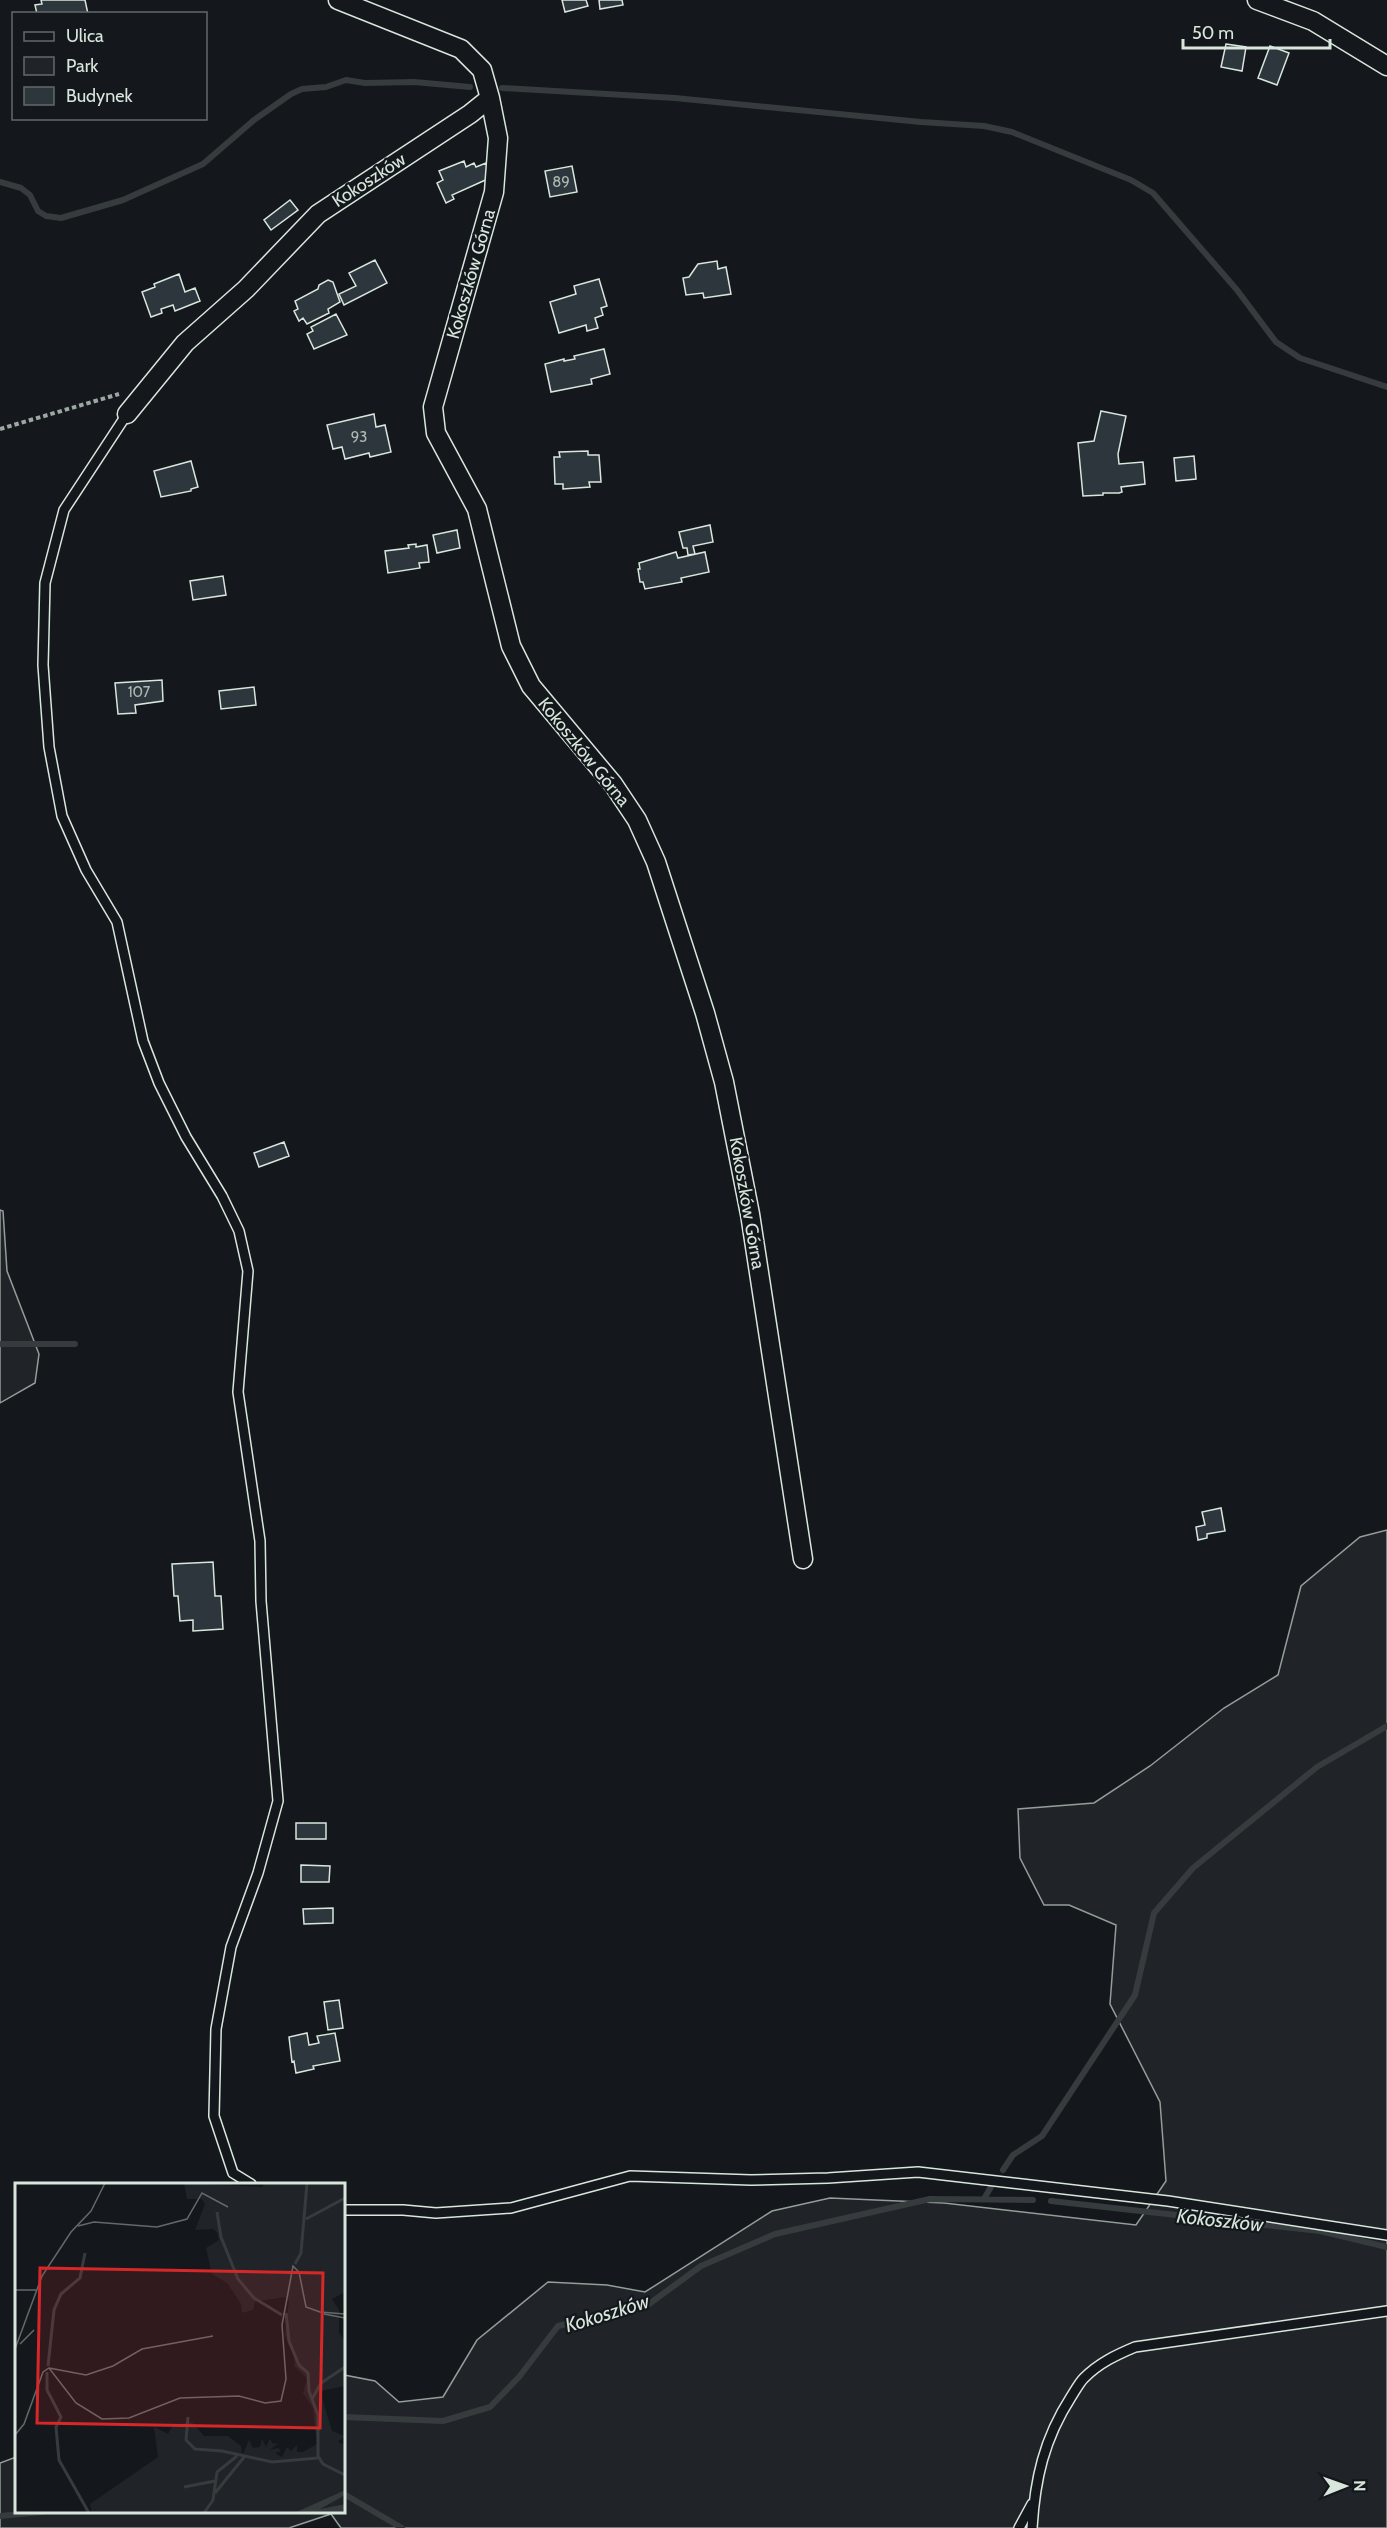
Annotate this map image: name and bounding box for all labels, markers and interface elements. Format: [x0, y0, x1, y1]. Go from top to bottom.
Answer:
legend [12, 12, 207, 120]
scale bar [1183, 12, 1330, 50]
text: 50 m [1192, 22, 1234, 44]
text: Ulica [66, 25, 104, 47]
text: Park [66, 55, 99, 77]
text: Budynek [66, 85, 133, 107]
street label: Kokoszków [328, 148, 410, 212]
house number: 89 [552, 173, 570, 191]
street label: Kokoszków Górna [442, 206, 500, 341]
house number: 93 [351, 428, 367, 446]
house number: 107 [128, 683, 151, 701]
street label: Kokoszków Górna [533, 693, 635, 811]
street label: Kokoszków Górna [725, 1135, 770, 1271]
inset map [15, 2183, 345, 2513]
water label: Kokoszków [1175, 2204, 1265, 2237]
water label: Kokoszków [562, 2289, 653, 2337]
north arrow [1315, 2456, 1375, 2516]
text: N [1350, 2480, 1369, 2492]

